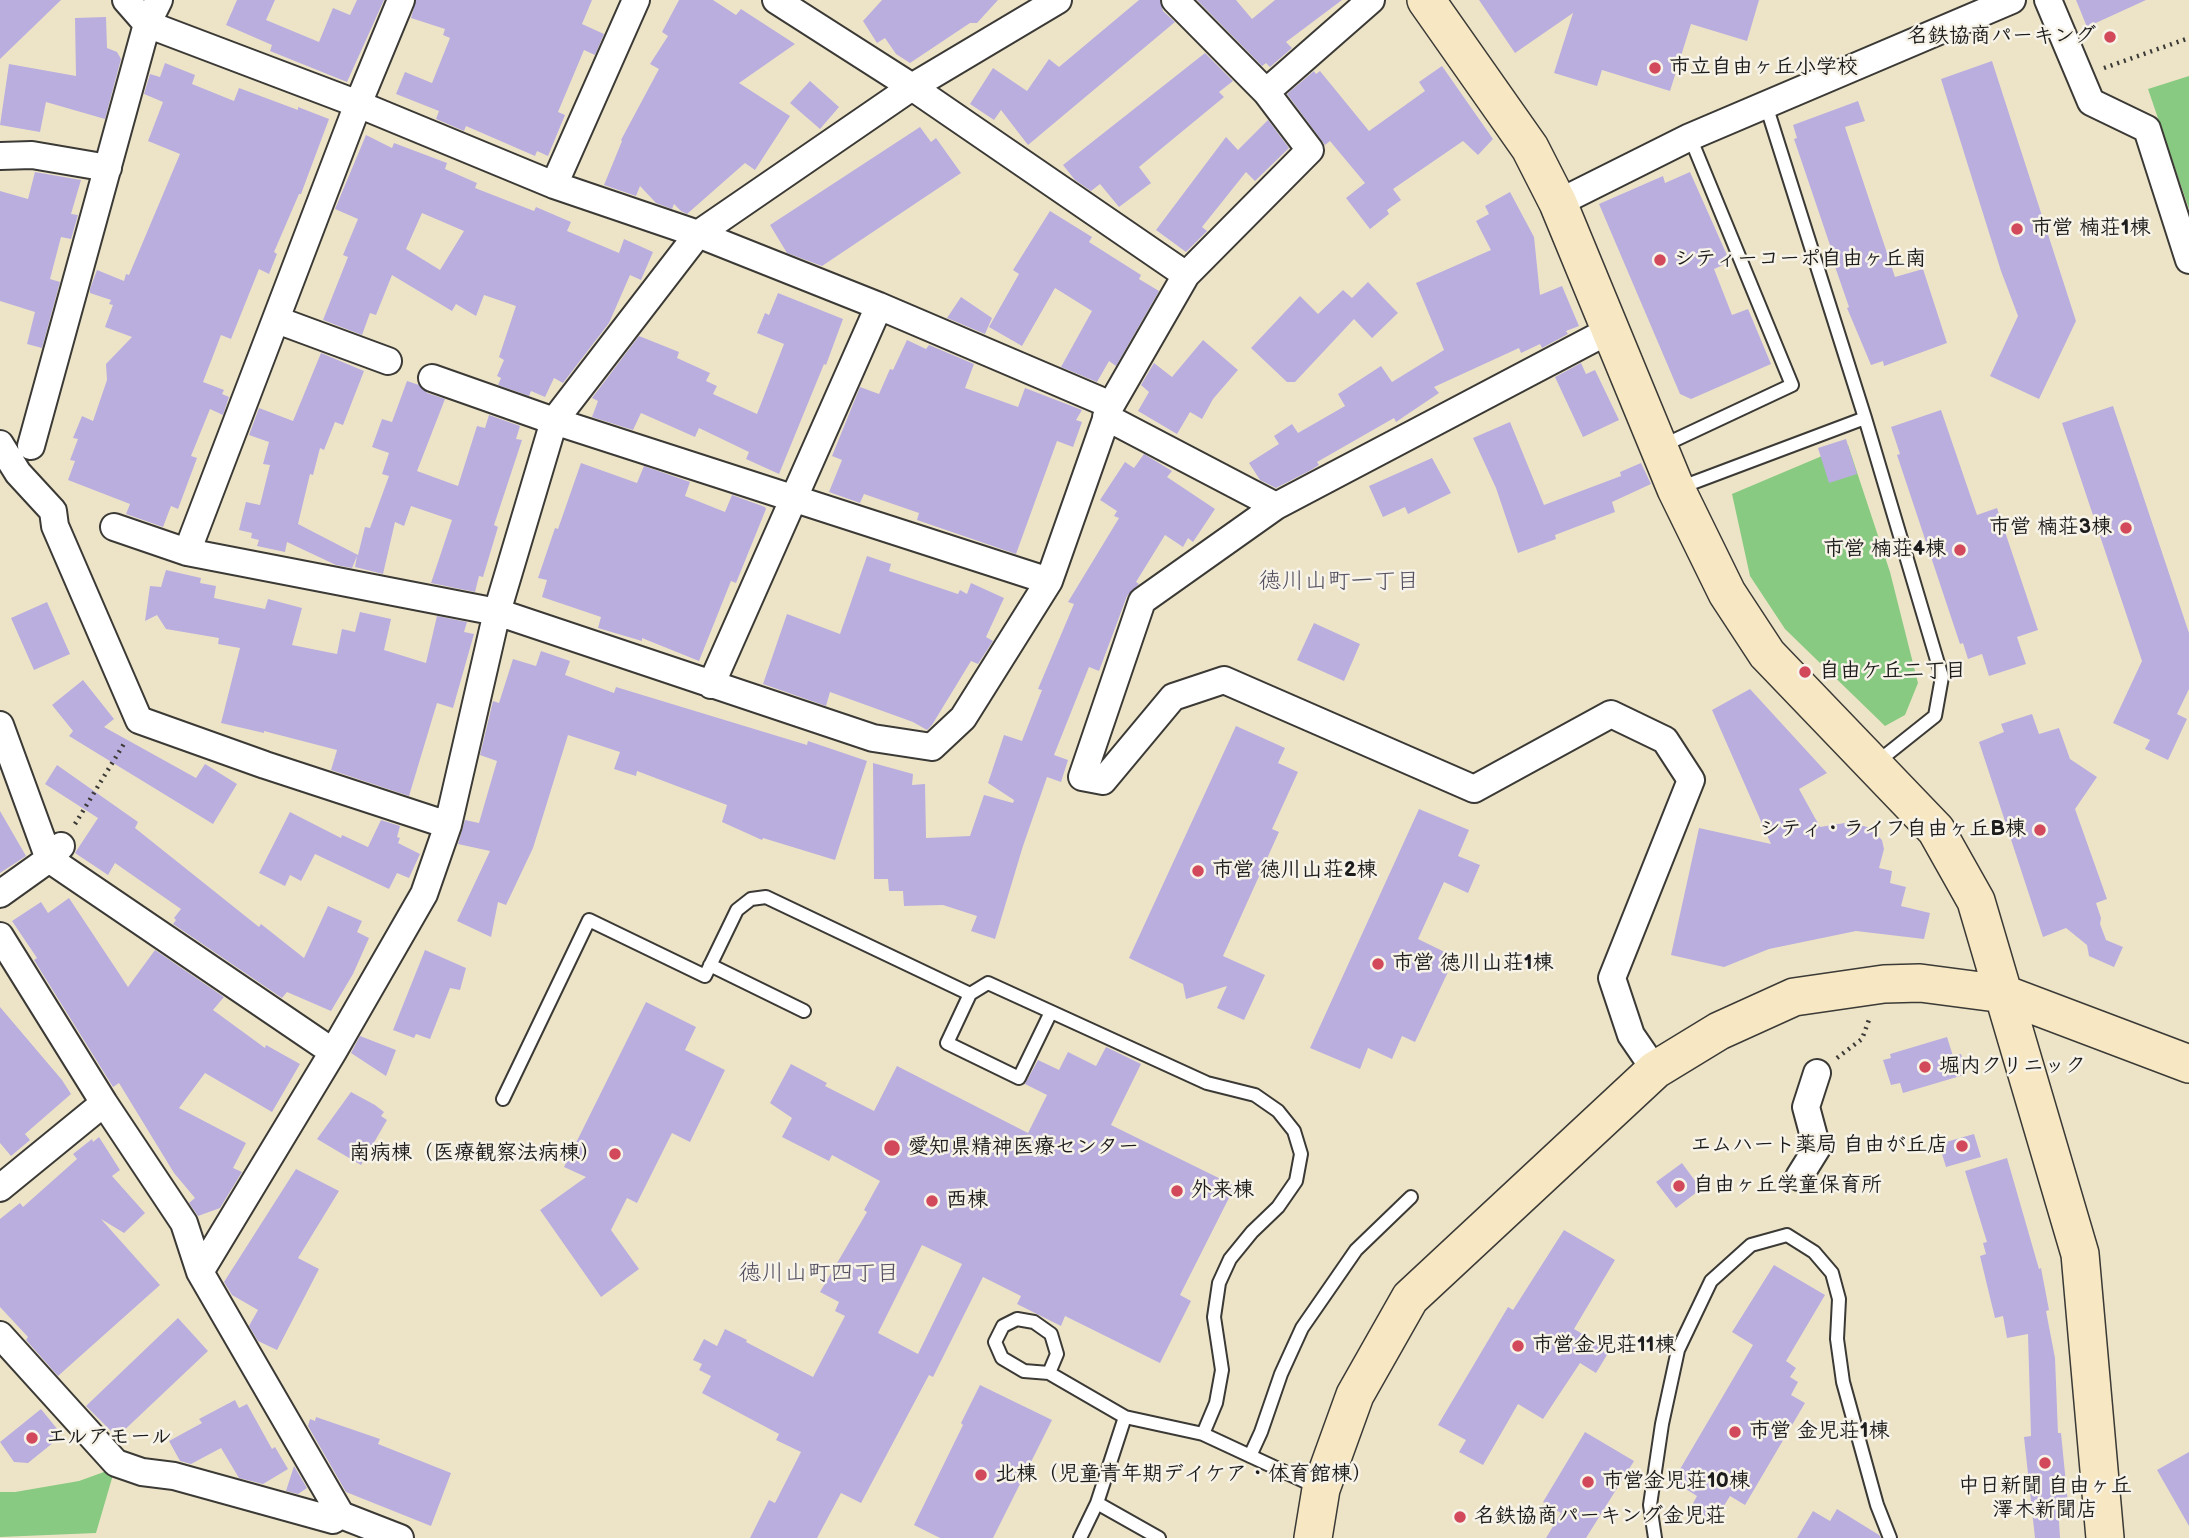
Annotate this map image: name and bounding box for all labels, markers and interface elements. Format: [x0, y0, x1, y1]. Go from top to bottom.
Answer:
place label: 名鉄協商パーキング [1907, 24, 2096, 50]
marker: 名鉄協商パーキング [2102, 29, 2118, 45]
place label: 市立自由ヶ丘小学校 [1669, 55, 1858, 81]
marker: 市立自由ヶ丘小学校 [1647, 60, 1663, 76]
place label: 市営 楠荘1棟 [2031, 216, 2151, 242]
marker: 市営 楠荘1棟 [2009, 221, 2025, 237]
place label: シティーコーポ自由ヶ丘南 [1674, 247, 1926, 273]
marker: シティーコーポ自由ヶ丘南 [1652, 252, 1668, 268]
place label: 市営 楠荘3棟 [1989, 515, 2112, 541]
marker: 市営 楠荘3棟 [2118, 520, 2134, 536]
place label: 市営 楠荘4棟 [1823, 537, 1946, 563]
marker: 市営 楠荘4棟 [1952, 542, 1968, 558]
district label: 徳川山町一丁目 [1259, 568, 1419, 596]
place label: 自由ケ丘二丁目 [1819, 659, 1966, 685]
marker: 自由ケ丘二丁目 [1797, 664, 1813, 680]
place label: シティ・ライフ自由ヶ丘B棟 [1759, 817, 2026, 843]
marker: シティ・ライフ自由ヶ丘B棟 [2032, 822, 2048, 838]
place label: 市営 徳川山荘2棟 [1212, 858, 1377, 884]
marker: 市営 徳川山荘2棟 [1190, 863, 1206, 879]
place label: 市営 徳川山荘1棟 [1392, 951, 1554, 977]
marker: 市営 徳川山荘1棟 [1370, 956, 1386, 972]
place label: 堀内クリニック [1939, 1054, 2086, 1080]
marker: 堀内クリニック [1917, 1059, 1933, 1075]
place label: エムハート薬局 自由が丘店 [1690, 1133, 1948, 1159]
place label: 愛知県精神医療センター [908, 1135, 1139, 1161]
marker: 愛知県精神医療センター [882, 1138, 902, 1158]
marker: エムハート薬局 自由が丘店 [1954, 1138, 1970, 1154]
place label: 南病棟（医療観察法病棟） [349, 1141, 601, 1167]
marker: 南病棟（医療観察法病棟） [607, 1146, 623, 1162]
place label: 自由ヶ丘学童保育所 [1693, 1173, 1882, 1199]
place label: 外来棟 [1191, 1178, 1254, 1204]
marker: 自由ヶ丘学童保育所 [1671, 1178, 1687, 1194]
marker: 外来棟 [1169, 1183, 1185, 1199]
place label: 西棟 [946, 1188, 988, 1214]
marker: 西棟 [924, 1193, 940, 1209]
district label: 徳川山町四丁目 [739, 1260, 899, 1288]
place label: 市営金児荘11棟 [1532, 1333, 1676, 1359]
marker: 市営金児荘11棟 [1510, 1338, 1526, 1354]
place label: 市営 金児荘1棟 [1749, 1419, 1890, 1445]
marker: 市営 金児荘1棟 [1727, 1424, 1743, 1440]
place label: エルアモール [46, 1425, 172, 1451]
marker: エルアモール [24, 1430, 40, 1446]
marker: 中日新聞 自由ヶ丘 澤木新聞店 [2037, 1455, 2053, 1471]
place label: 北棟（児童青年期デイケア・体育館棟） [995, 1462, 1373, 1488]
marker: 北棟（児童青年期デイケア・体育館棟） [973, 1467, 989, 1483]
place label: 市営金児荘10棟 [1602, 1469, 1750, 1495]
marker: 市営金児荘10棟 [1580, 1474, 1596, 1490]
place label: 中日新聞 自由ヶ丘 澤木新聞店 [1958, 1474, 2132, 1524]
place label: 名鉄協商パーキング金児荘 [1474, 1504, 1726, 1530]
marker: 名鉄協商パーキング金児荘 [1452, 1509, 1468, 1525]

